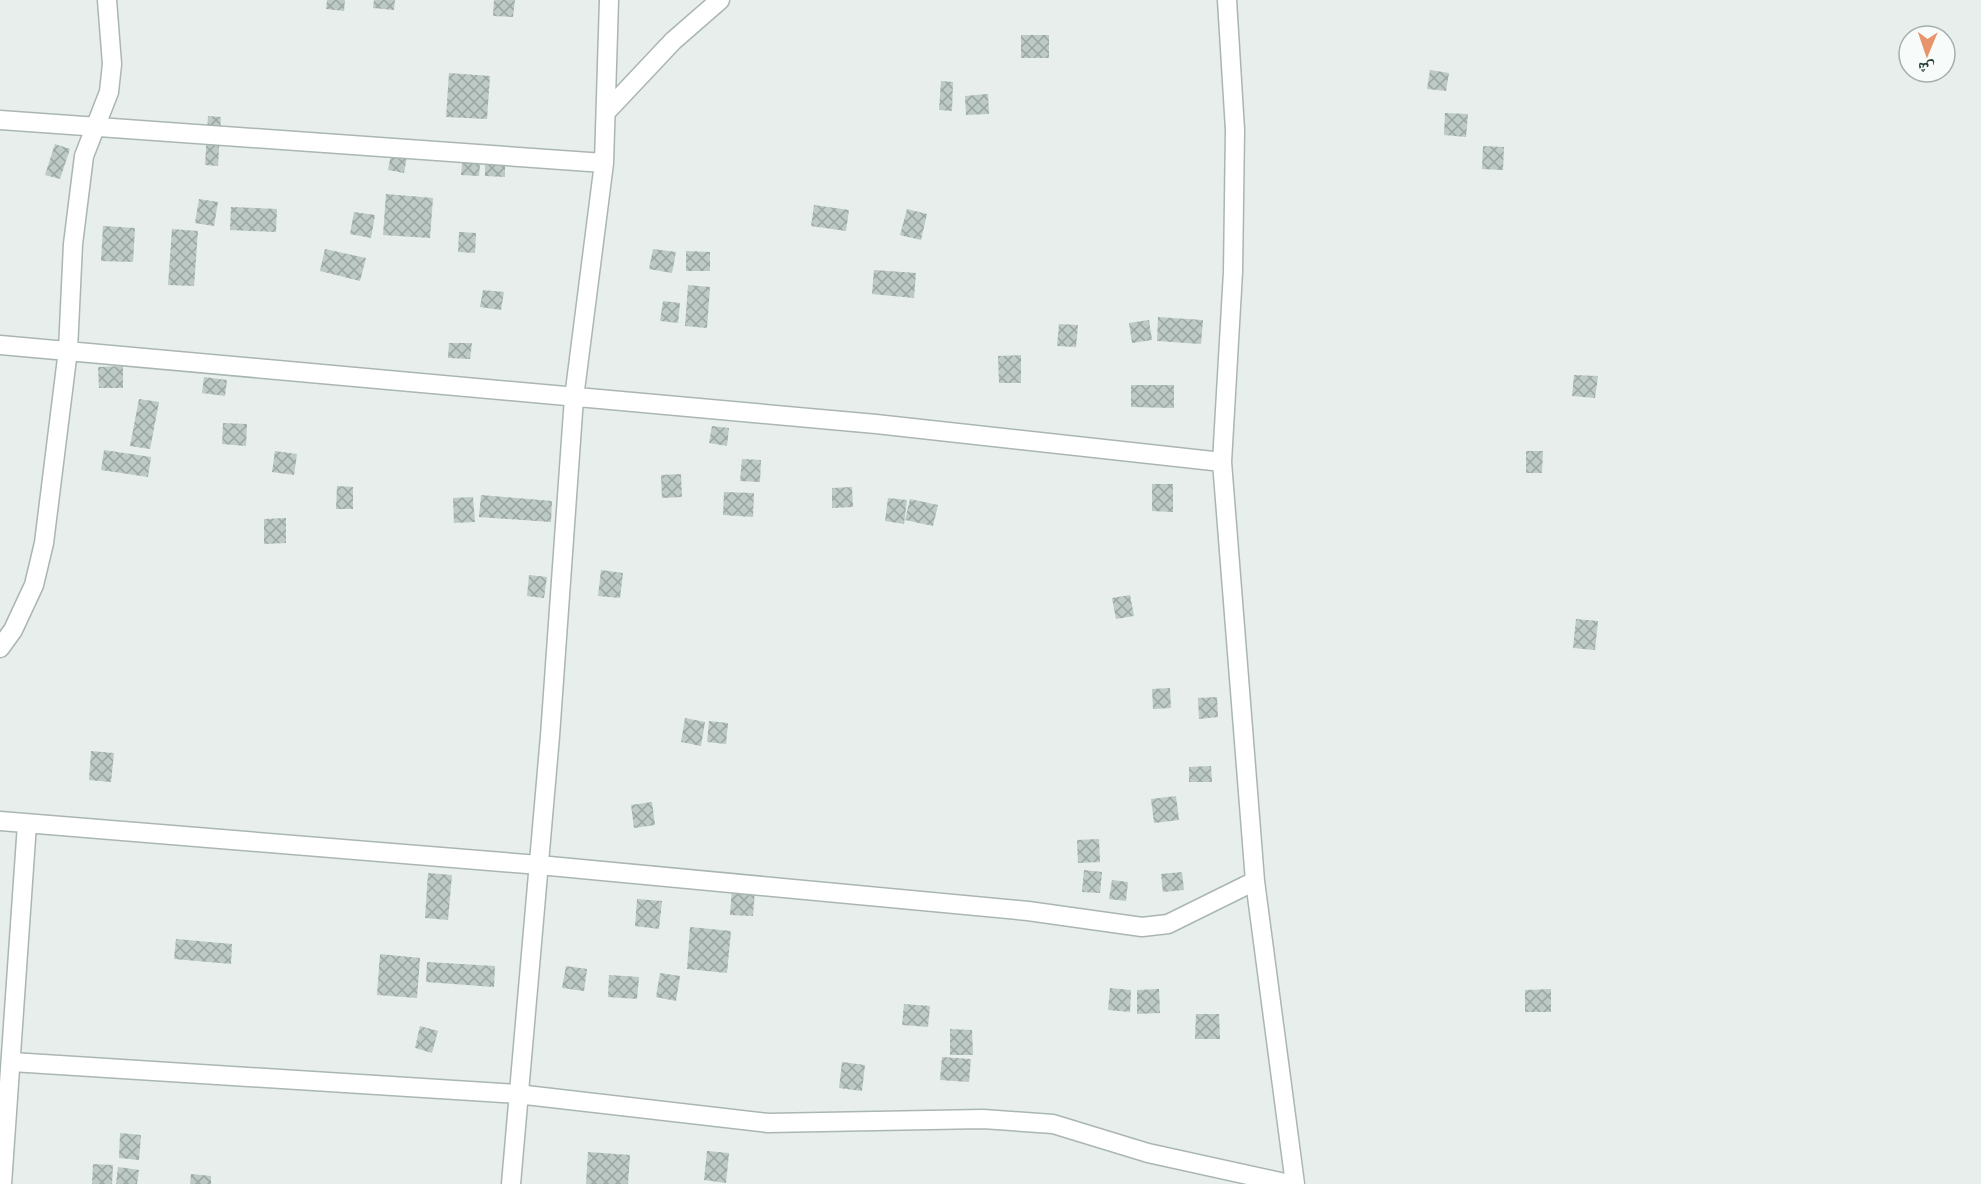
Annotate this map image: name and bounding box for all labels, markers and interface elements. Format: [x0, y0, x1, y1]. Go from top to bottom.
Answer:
north arrow [1897, 24, 1957, 84]
text: ش [1918, 59, 1935, 78]

